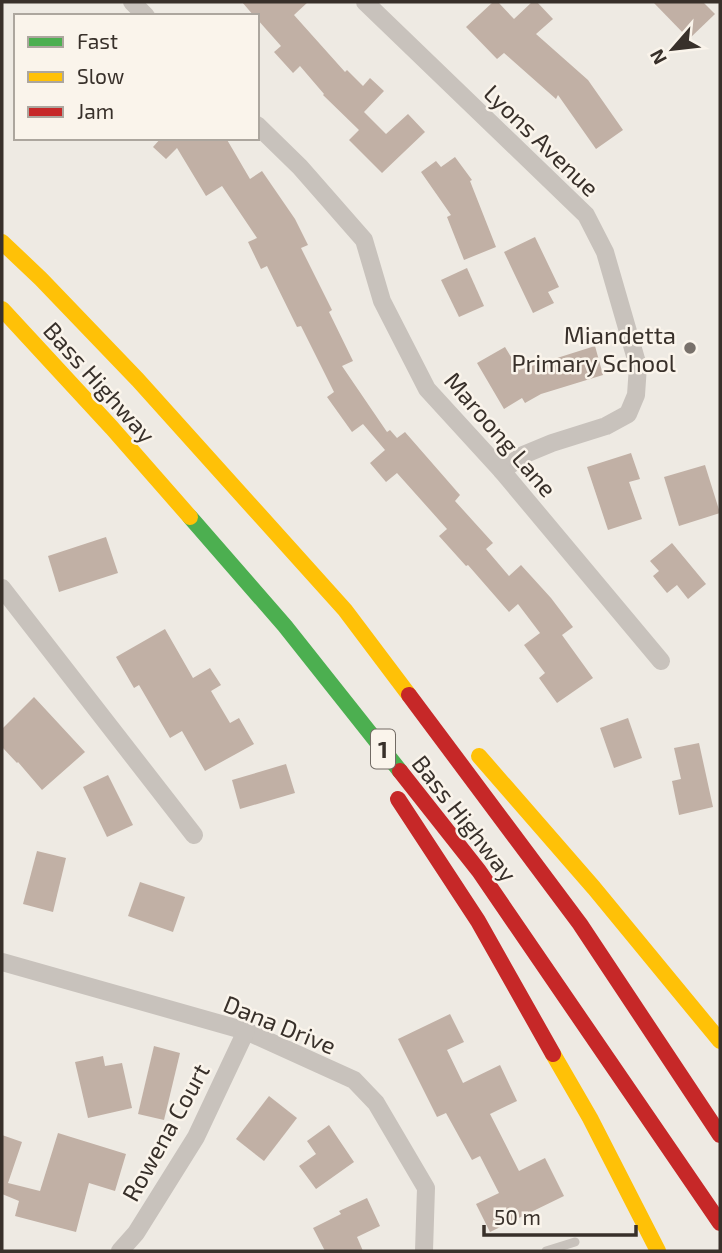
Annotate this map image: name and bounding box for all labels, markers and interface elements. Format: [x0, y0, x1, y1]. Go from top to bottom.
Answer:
legend [14, 14, 259, 140]
north arrow [638, 14, 708, 84]
text: Fast [77, 28, 118, 53]
text: N [644, 46, 671, 69]
text: Slow [77, 63, 124, 88]
street label: Lyons Avenue [479, 78, 605, 202]
text: Jam [77, 98, 114, 123]
street label: Bass Highway [38, 316, 162, 449]
place label: Miandetta Primary School [511, 320, 676, 377]
marker: Miandetta Primary School [682, 340, 698, 356]
street label: Maroong Lane [439, 366, 563, 502]
road number: 1 [371, 730, 395, 768]
street label: Bass Highway [407, 749, 524, 887]
street label: Dana Drive [220, 988, 340, 1060]
street label: Rowena Court [115, 1058, 215, 1206]
scale bar [484, 1194, 636, 1238]
text: 50 m [494, 1204, 541, 1229]

